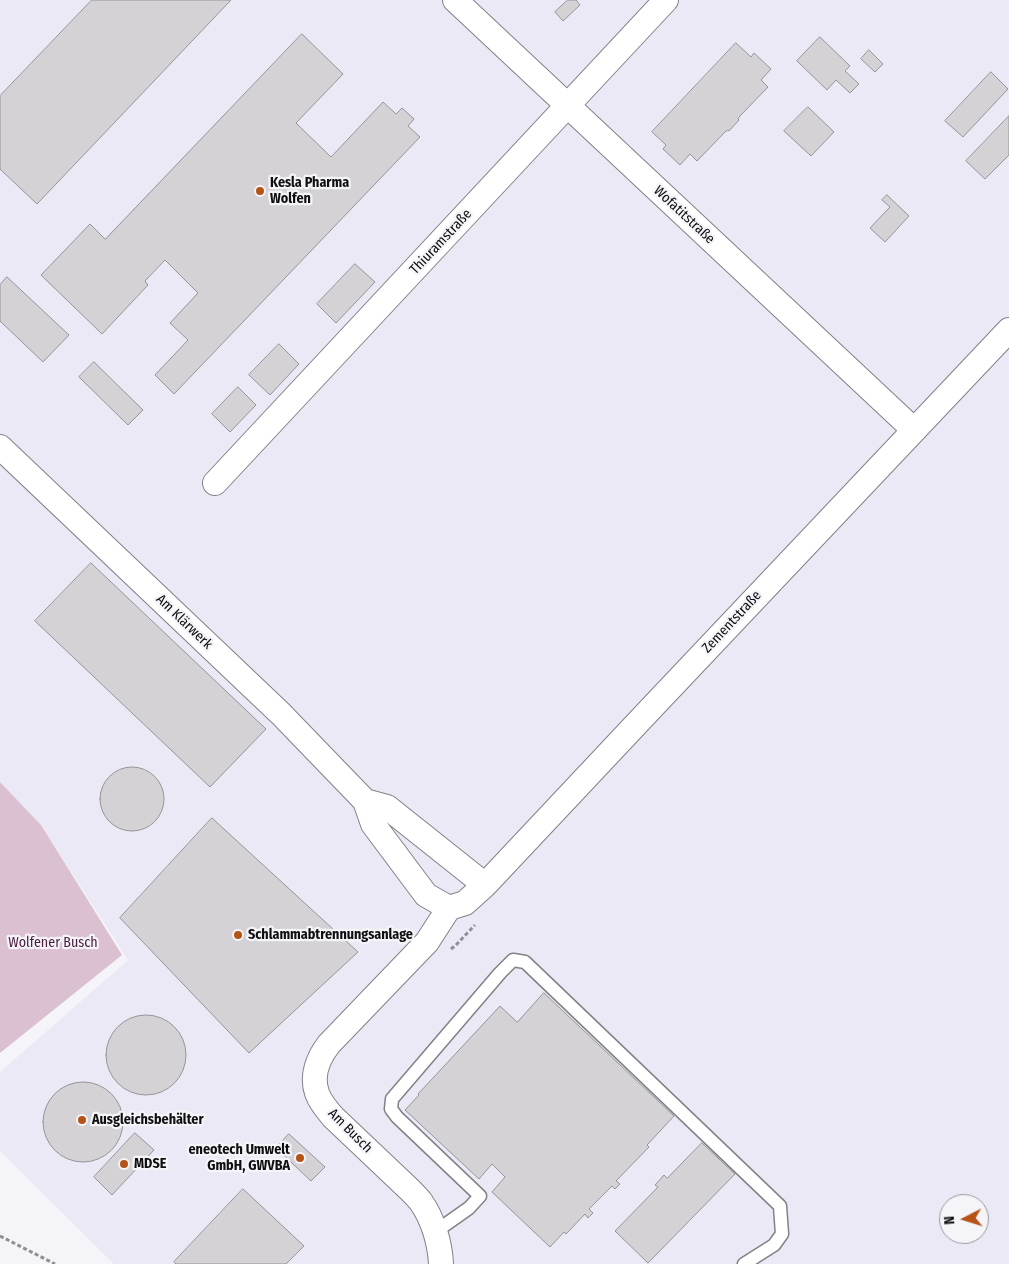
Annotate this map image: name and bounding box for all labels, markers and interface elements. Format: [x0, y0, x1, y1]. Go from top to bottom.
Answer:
place label: Kesla Pharma Wolfen [270, 175, 349, 208]
street label: Wofatitstraße [650, 182, 718, 248]
marker: Kesla Pharma Wolfen [254, 185, 266, 197]
street label: Thiuramstraße [407, 206, 475, 278]
street label: Zementstraße [699, 587, 765, 657]
street label: Am Klärwerk [152, 591, 216, 653]
place label: Schlammabtrennungsanlage [248, 927, 413, 943]
marker: Schlammabtrennungsanlage [232, 929, 244, 941]
park label: Wolfener Busch [8, 935, 98, 951]
street label: Am Busch [324, 1105, 376, 1157]
place label: Ausgleichsbehälter [92, 1112, 204, 1128]
marker: Ausgleichsbehälter [76, 1114, 88, 1126]
place label: eneotech Umwelt GmbH, GWVBA [189, 1142, 290, 1174]
marker: eneotech Umwelt GmbH, GWVBA [294, 1152, 306, 1164]
place label: MDSE [134, 1156, 166, 1172]
marker: MDSE [118, 1158, 130, 1170]
north arrow [939, 1194, 989, 1244]
text: N [941, 1215, 958, 1225]

